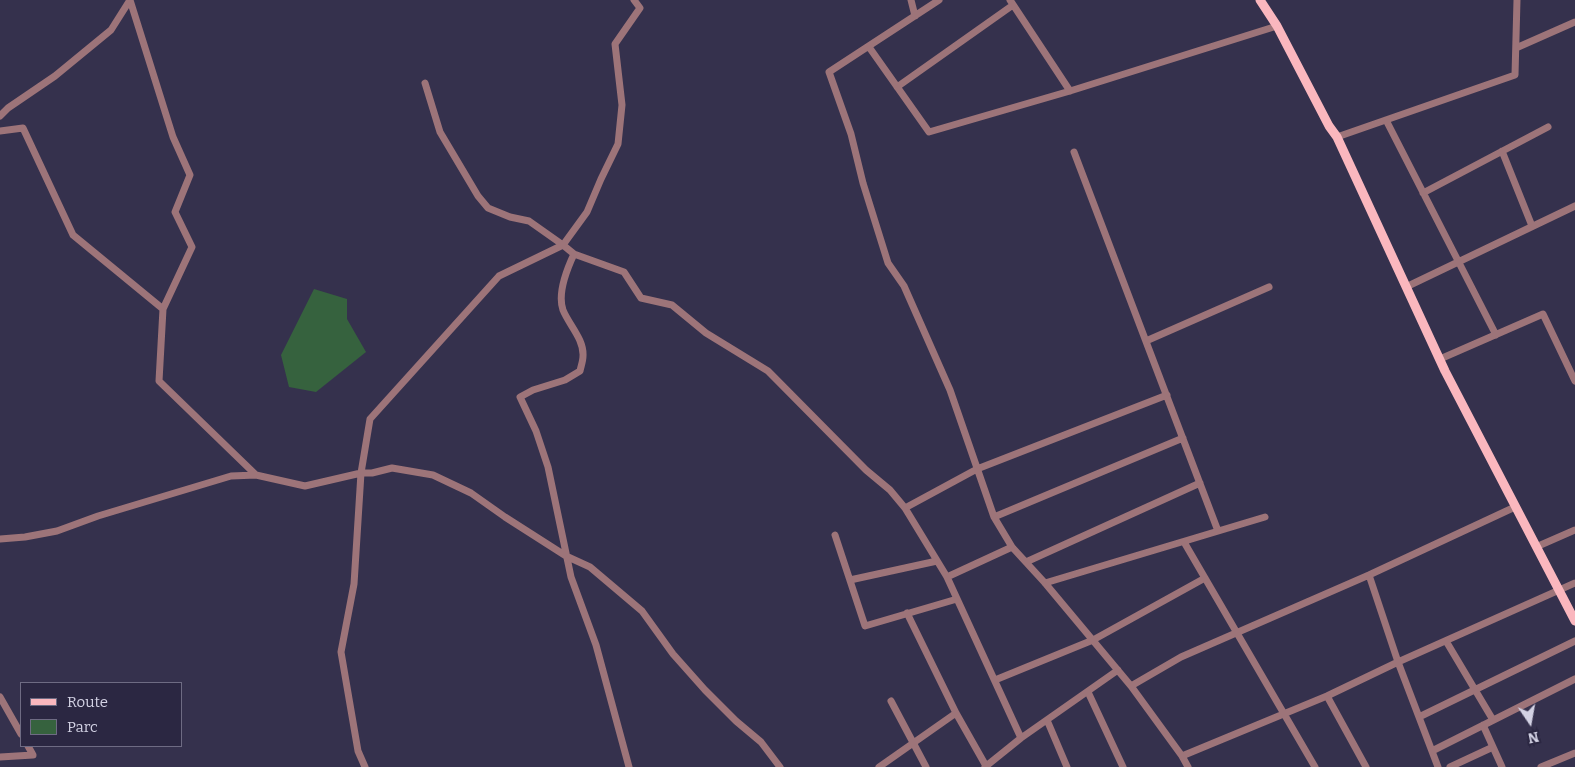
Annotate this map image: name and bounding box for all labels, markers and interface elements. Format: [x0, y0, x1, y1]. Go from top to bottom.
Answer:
legend [20, 682, 182, 747]
text: Route [67, 693, 108, 711]
north arrow [1505, 697, 1555, 747]
text: Parc [67, 718, 98, 736]
text: N [1526, 728, 1540, 747]

